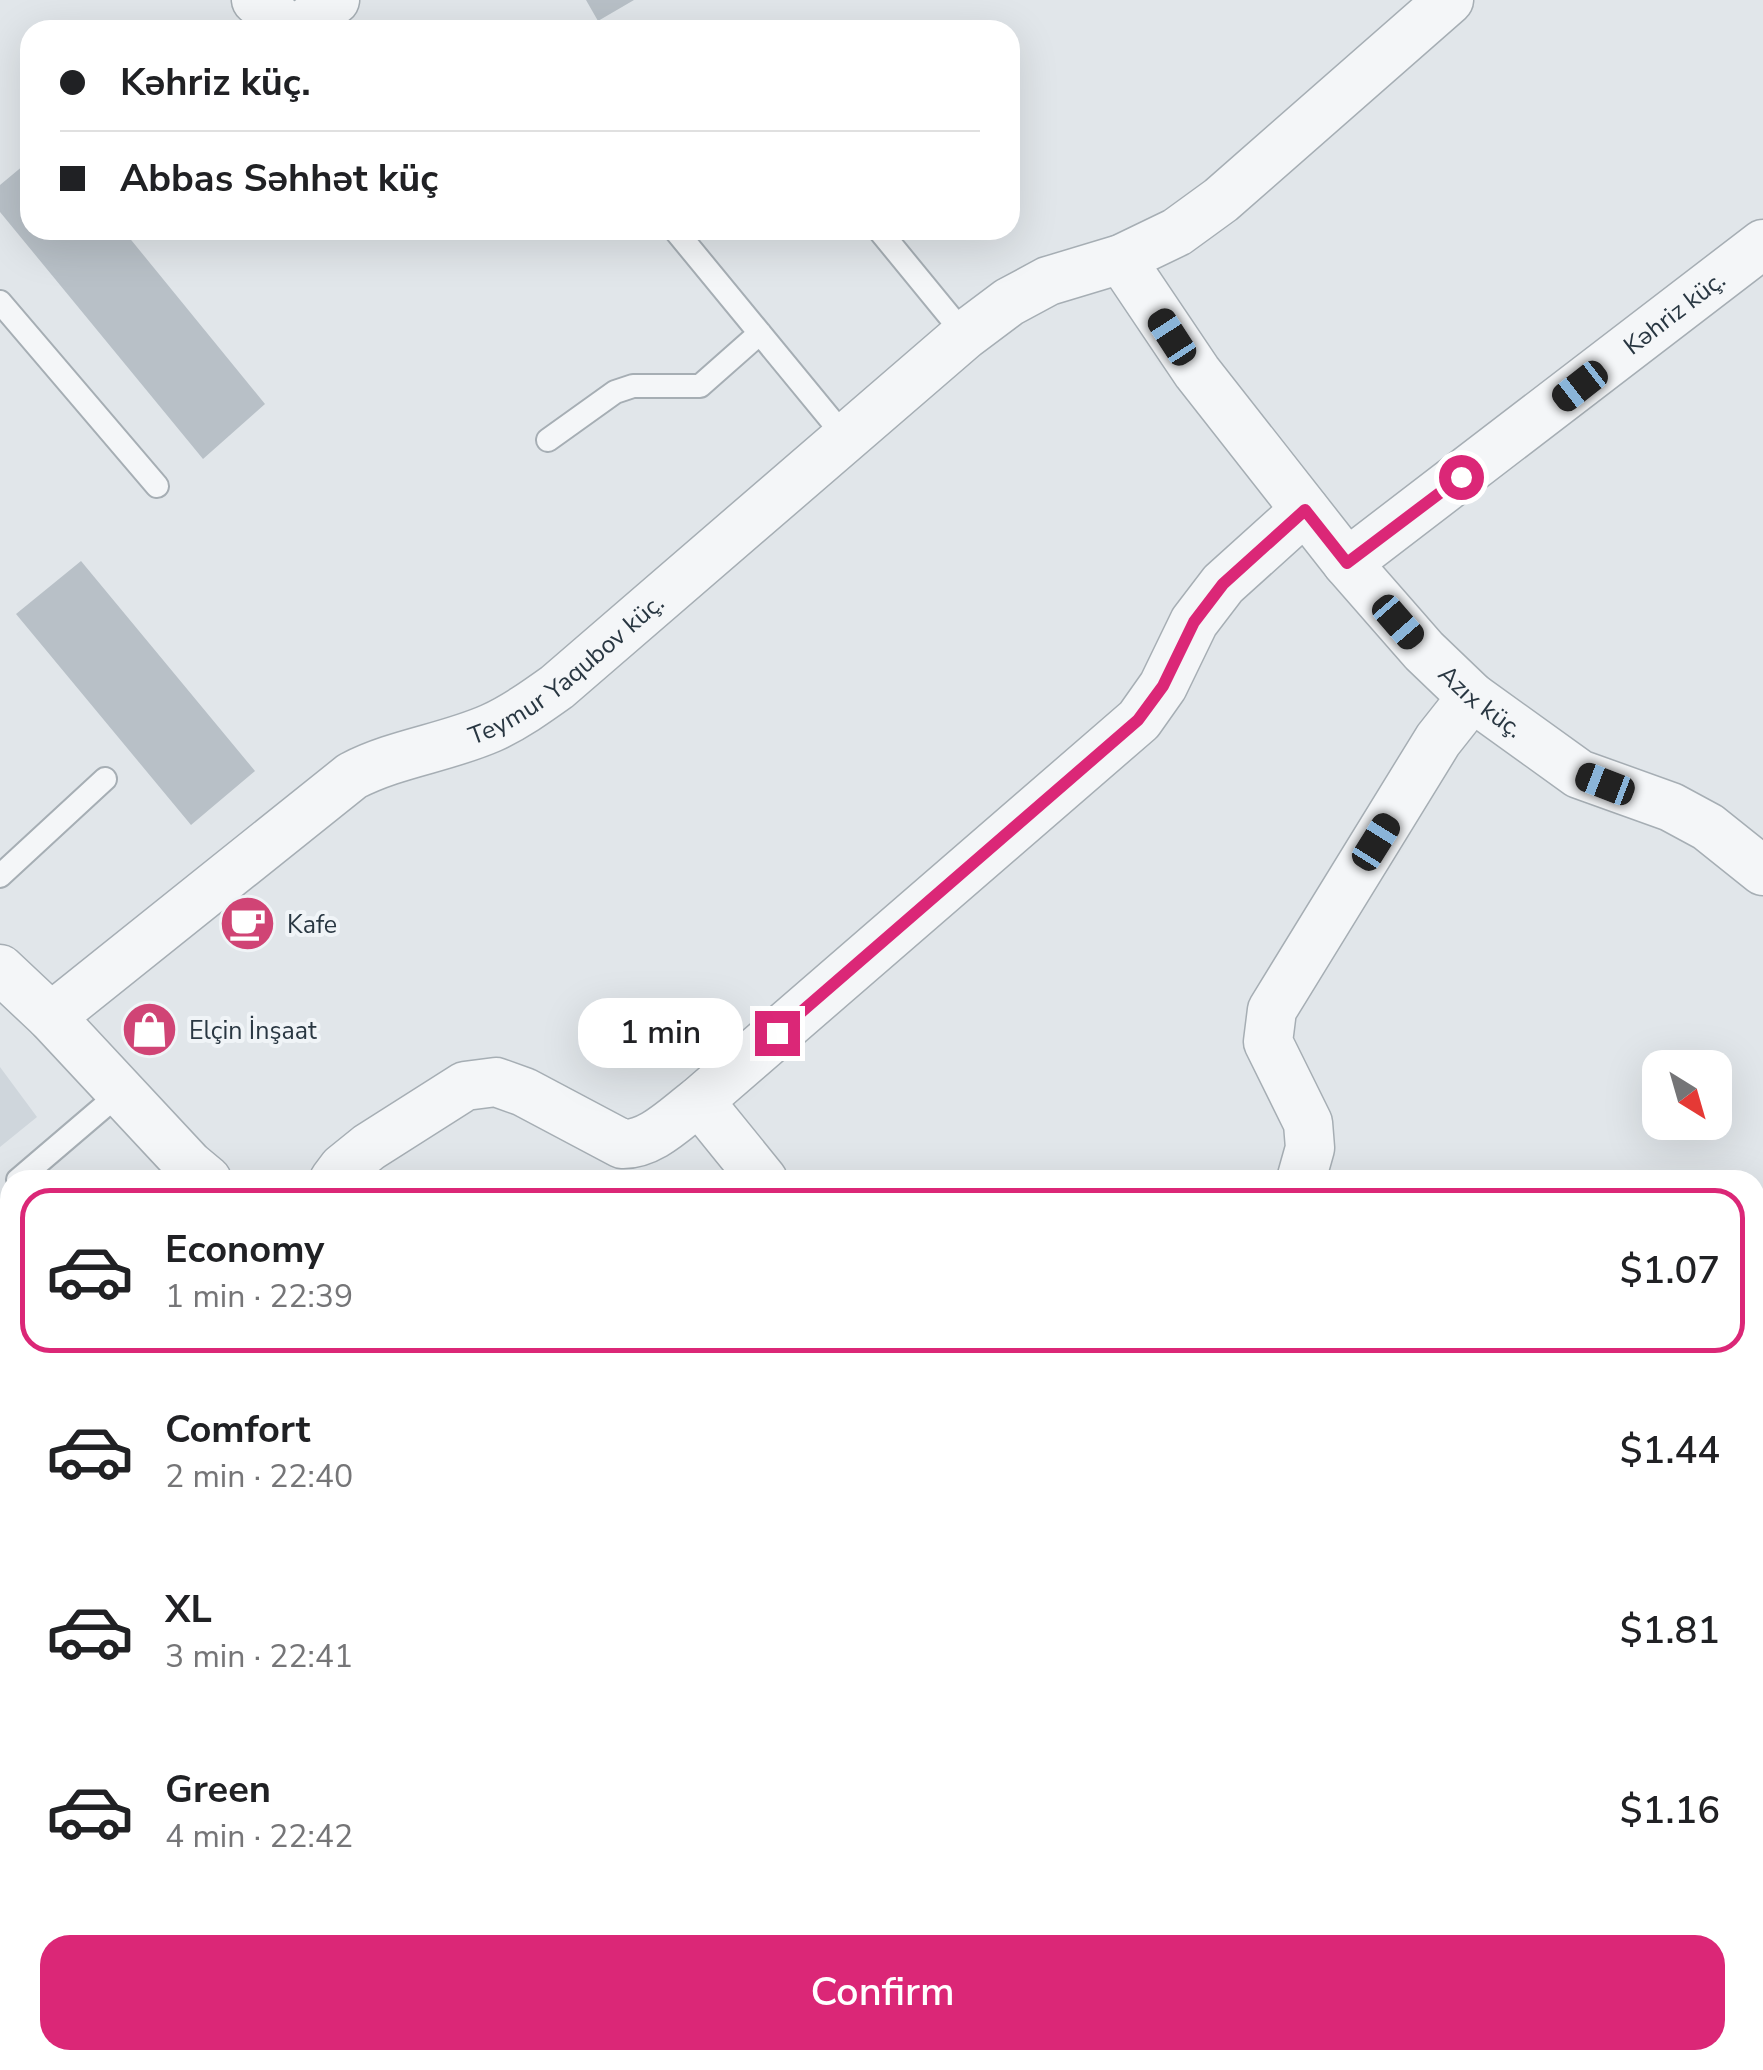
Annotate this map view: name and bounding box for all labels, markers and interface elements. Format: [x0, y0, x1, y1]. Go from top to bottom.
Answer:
text: Kəhriz küç. [120, 57, 311, 108]
text: Abbas Səhhət küç [120, 153, 438, 204]
street label: Kəhriz küç. [1617, 263, 1732, 363]
car [1143, 304, 1201, 370]
car [1547, 356, 1613, 416]
route start [1439, 455, 1484, 500]
street label: Teymur Yaqubov küç. [464, 586, 671, 753]
car [1367, 590, 1429, 654]
street label: Azıx küç. [1431, 658, 1529, 746]
car [1572, 759, 1638, 809]
car [1347, 809, 1405, 875]
cafe icon: Kafe [218, 894, 278, 954]
place label: Kafe [287, 908, 337, 942]
callout: 1 min [577, 998, 742, 1068]
shop icon: Elçin İnşaat [120, 1000, 180, 1060]
text: 1 min [620, 1011, 701, 1054]
route end [755, 1011, 800, 1056]
place label: Elçin İnşaat [189, 1014, 317, 1048]
north arrow [1642, 1050, 1732, 1140]
map controls [1642, 1050, 1732, 1140]
text: Economy [165, 1224, 324, 1275]
icon: car [45, 1226, 135, 1316]
text: $1.07 [1620, 1245, 1720, 1296]
text: 1 min · 22:39 [165, 1275, 353, 1318]
text: Comfort [165, 1404, 310, 1455]
icon: car [45, 1406, 135, 1496]
text: $1.44 [1620, 1425, 1720, 1476]
text: 2 min · 22:40 [165, 1455, 353, 1498]
text: XL [165, 1584, 212, 1635]
icon: car [45, 1586, 135, 1676]
text: $1.81 [1620, 1605, 1720, 1656]
text: 3 min · 22:41 [165, 1635, 353, 1678]
text: Green [165, 1764, 271, 1815]
icon: car [45, 1766, 135, 1856]
text: $1.16 [1620, 1785, 1720, 1836]
text: 4 min · 22:42 [165, 1815, 353, 1858]
button: Confirm [40, 1935, 1725, 2050]

